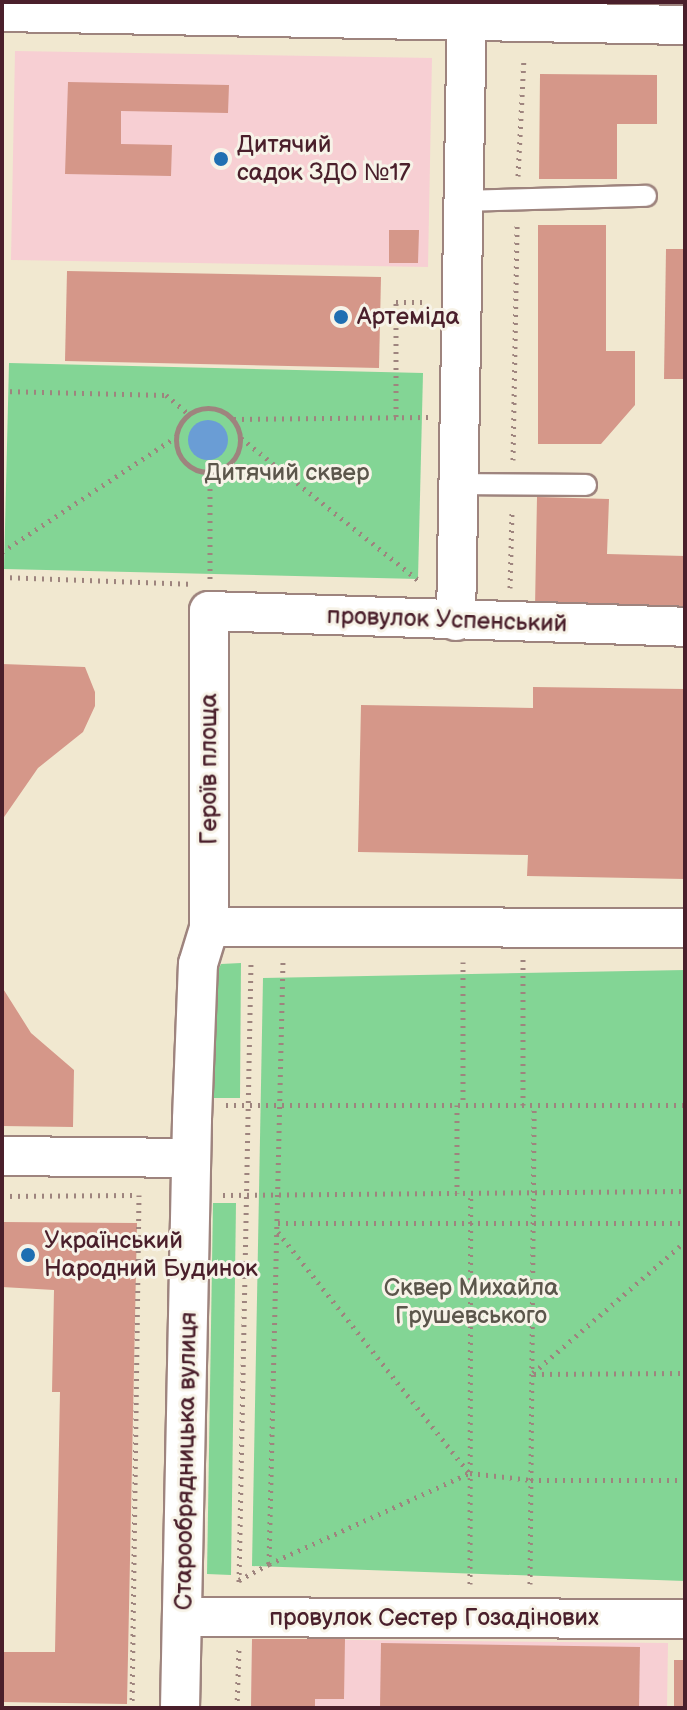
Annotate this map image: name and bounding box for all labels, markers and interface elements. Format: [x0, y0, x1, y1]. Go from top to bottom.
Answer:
place label: Дитячий садок ЗДО №17 [237, 131, 411, 187]
marker: Дитячий садок ЗДО №17 [212, 150, 230, 168]
place label: Артеміда [357, 303, 460, 331]
marker: Артеміда [332, 308, 350, 326]
park label: Дитячий сквер [205, 459, 369, 487]
street label: провулок Успенський [326, 601, 568, 639]
street label: Героїв площа [195, 693, 223, 845]
place label: Український Народний Будинок [44, 1227, 258, 1283]
marker: Український Народний Будинок [19, 1246, 37, 1264]
park label: Сквер Михайла Грушевського [384, 1274, 558, 1330]
street label: Старообрядницька вулиця [169, 1312, 203, 1610]
street label: провулок Сестер Гозадінових [269, 1604, 599, 1632]

